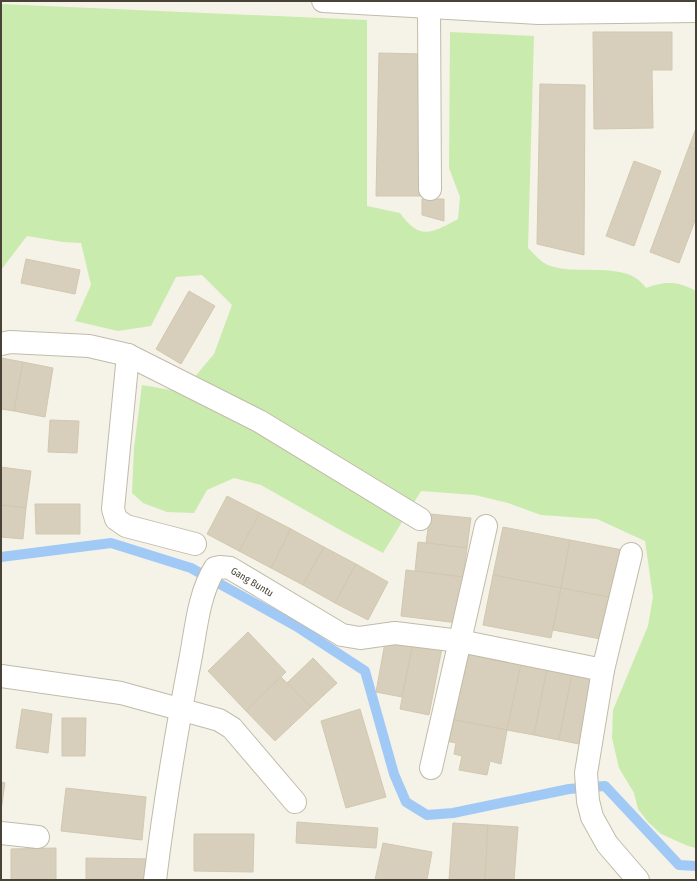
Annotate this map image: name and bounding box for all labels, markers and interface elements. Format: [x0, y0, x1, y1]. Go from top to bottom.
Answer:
street label: Gang Buntu [228, 565, 275, 600]

